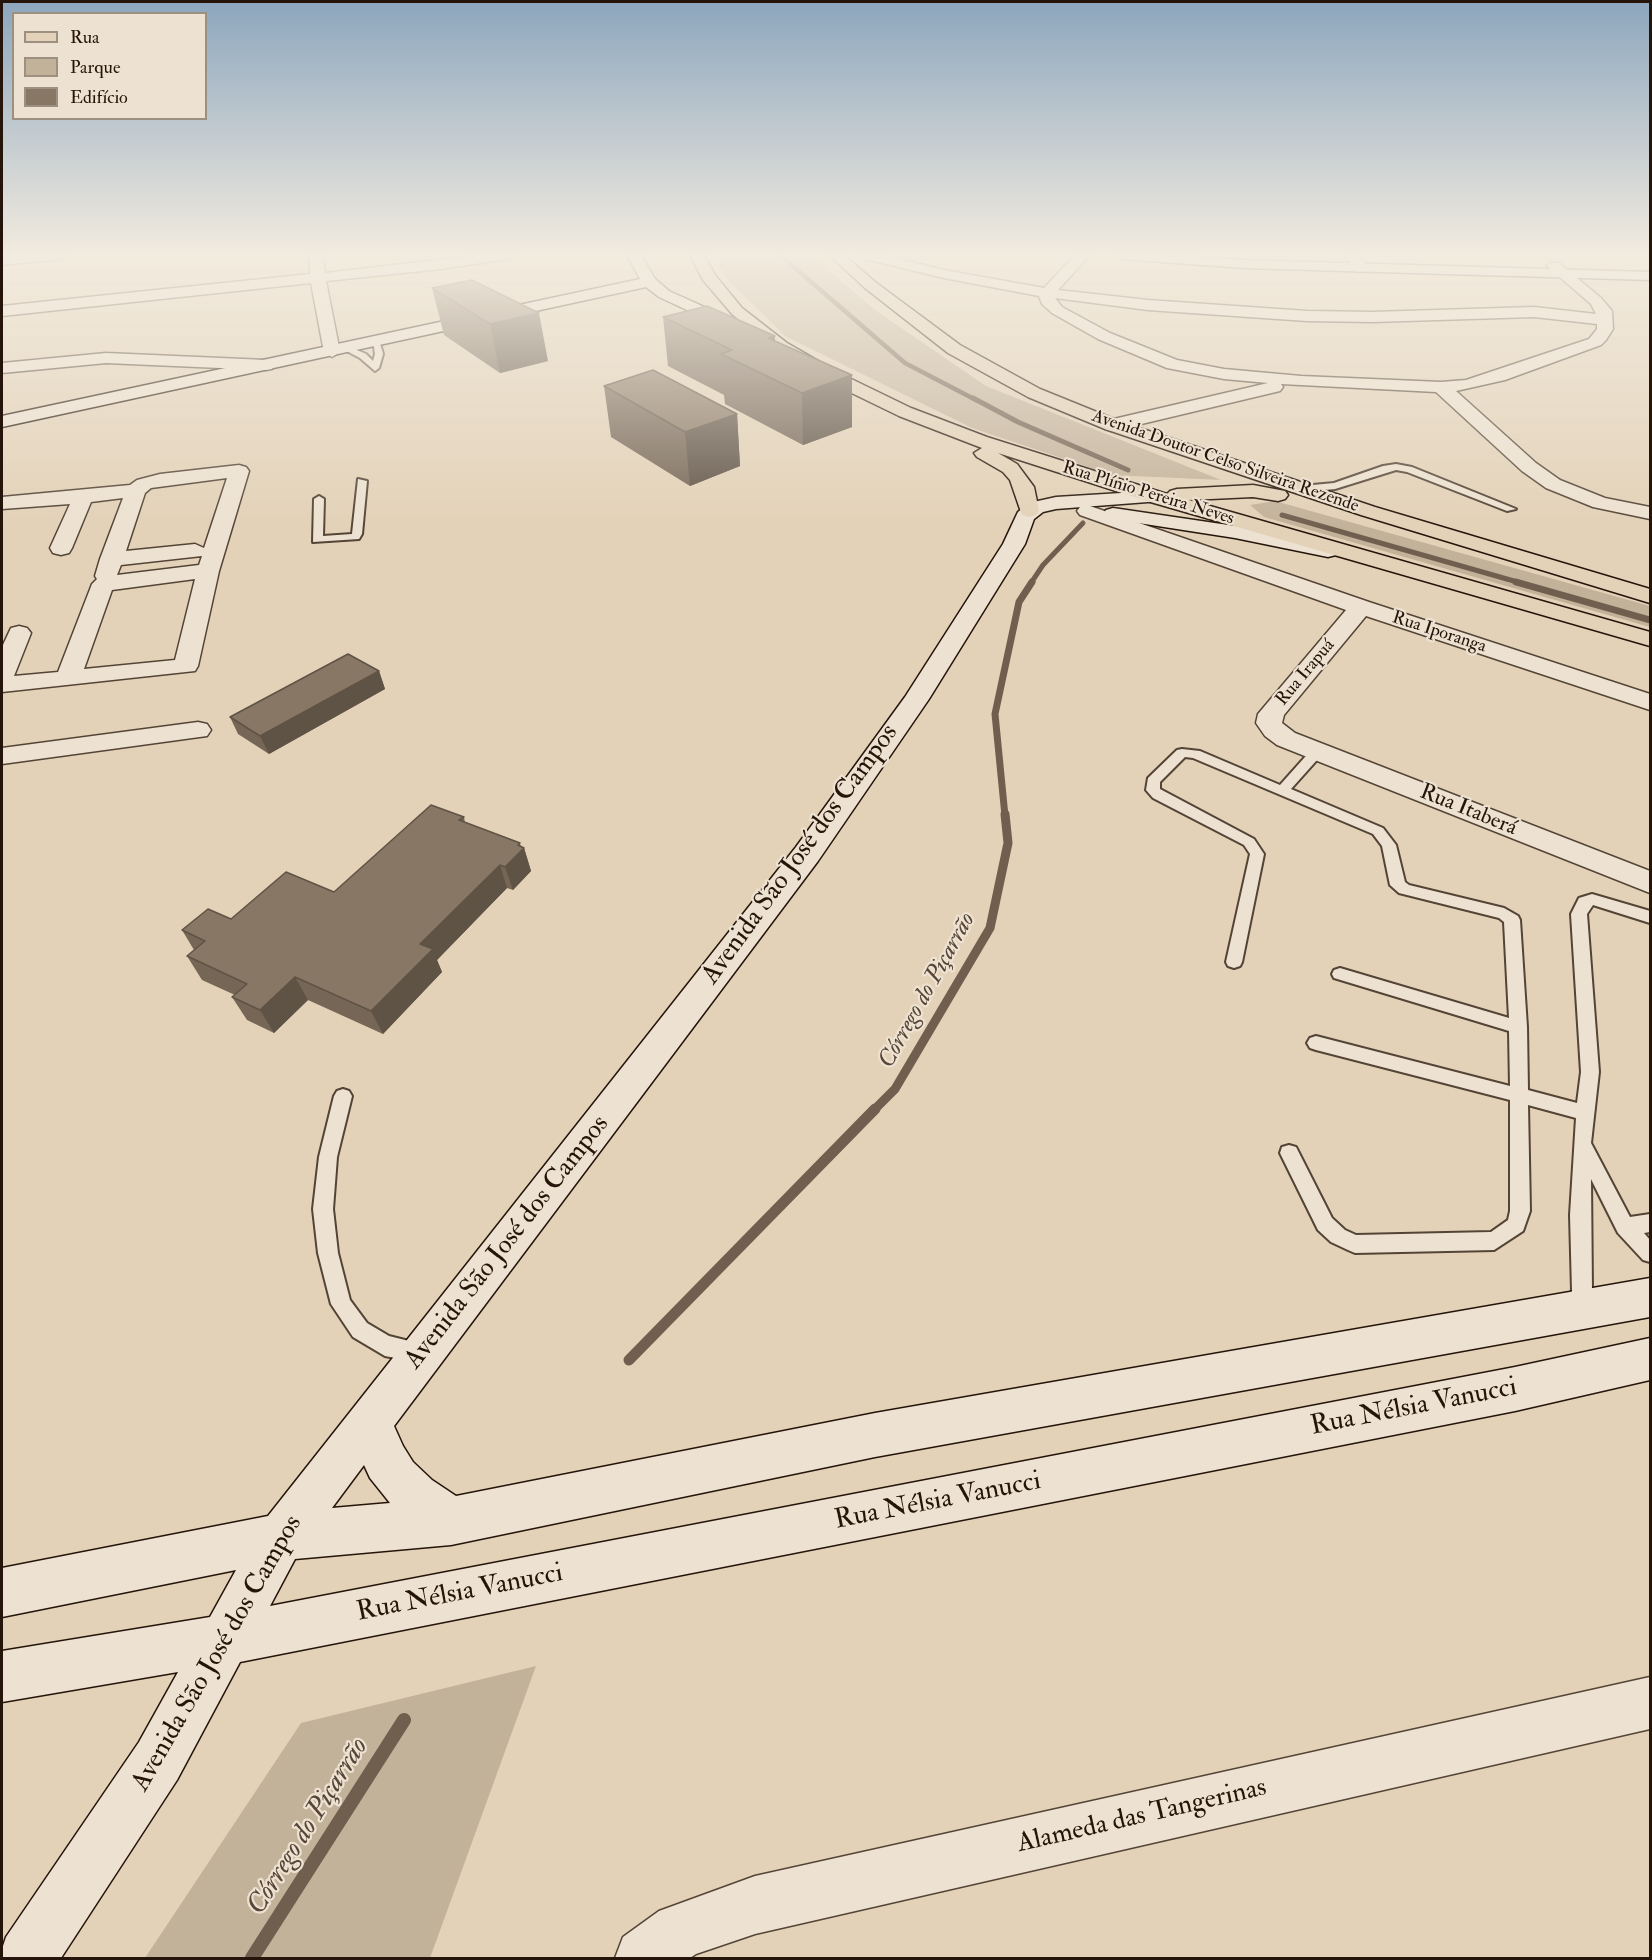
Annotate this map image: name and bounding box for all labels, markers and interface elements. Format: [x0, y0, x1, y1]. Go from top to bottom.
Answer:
legend [12, 12, 207, 120]
text: Rua [70, 26, 99, 49]
text: Parque [70, 56, 120, 79]
text: Edifício [70, 86, 128, 109]
street label: Avenida Doutor Celso Silveira Rezende [1089, 406, 1361, 518]
street label: Rua Plínio Pereira Neves [1059, 458, 1237, 530]
street label: Rua Iporanga [1389, 608, 1489, 658]
street label: Rua Irapuá [1272, 635, 1340, 711]
street label: Avenida São José dos Campos [696, 719, 906, 991]
street label: Rua Itaberá [1416, 780, 1520, 842]
water label: Córrego do Piçarrão [873, 908, 983, 1074]
street label: Avenida São José dos Campos [399, 1110, 617, 1376]
street label: Rua Nélsia Vanucci [1308, 1372, 1520, 1444]
street label: Rua Nélsia Vanucci [832, 1466, 1044, 1538]
street label: Avenida São José dos Campos [126, 1510, 310, 1798]
street label: Rua Nélsia Vanucci [354, 1558, 566, 1630]
water label: Córrego do Piçarrão [241, 1732, 377, 1922]
street label: Alameda das Tangerinas [1014, 1773, 1270, 1861]

